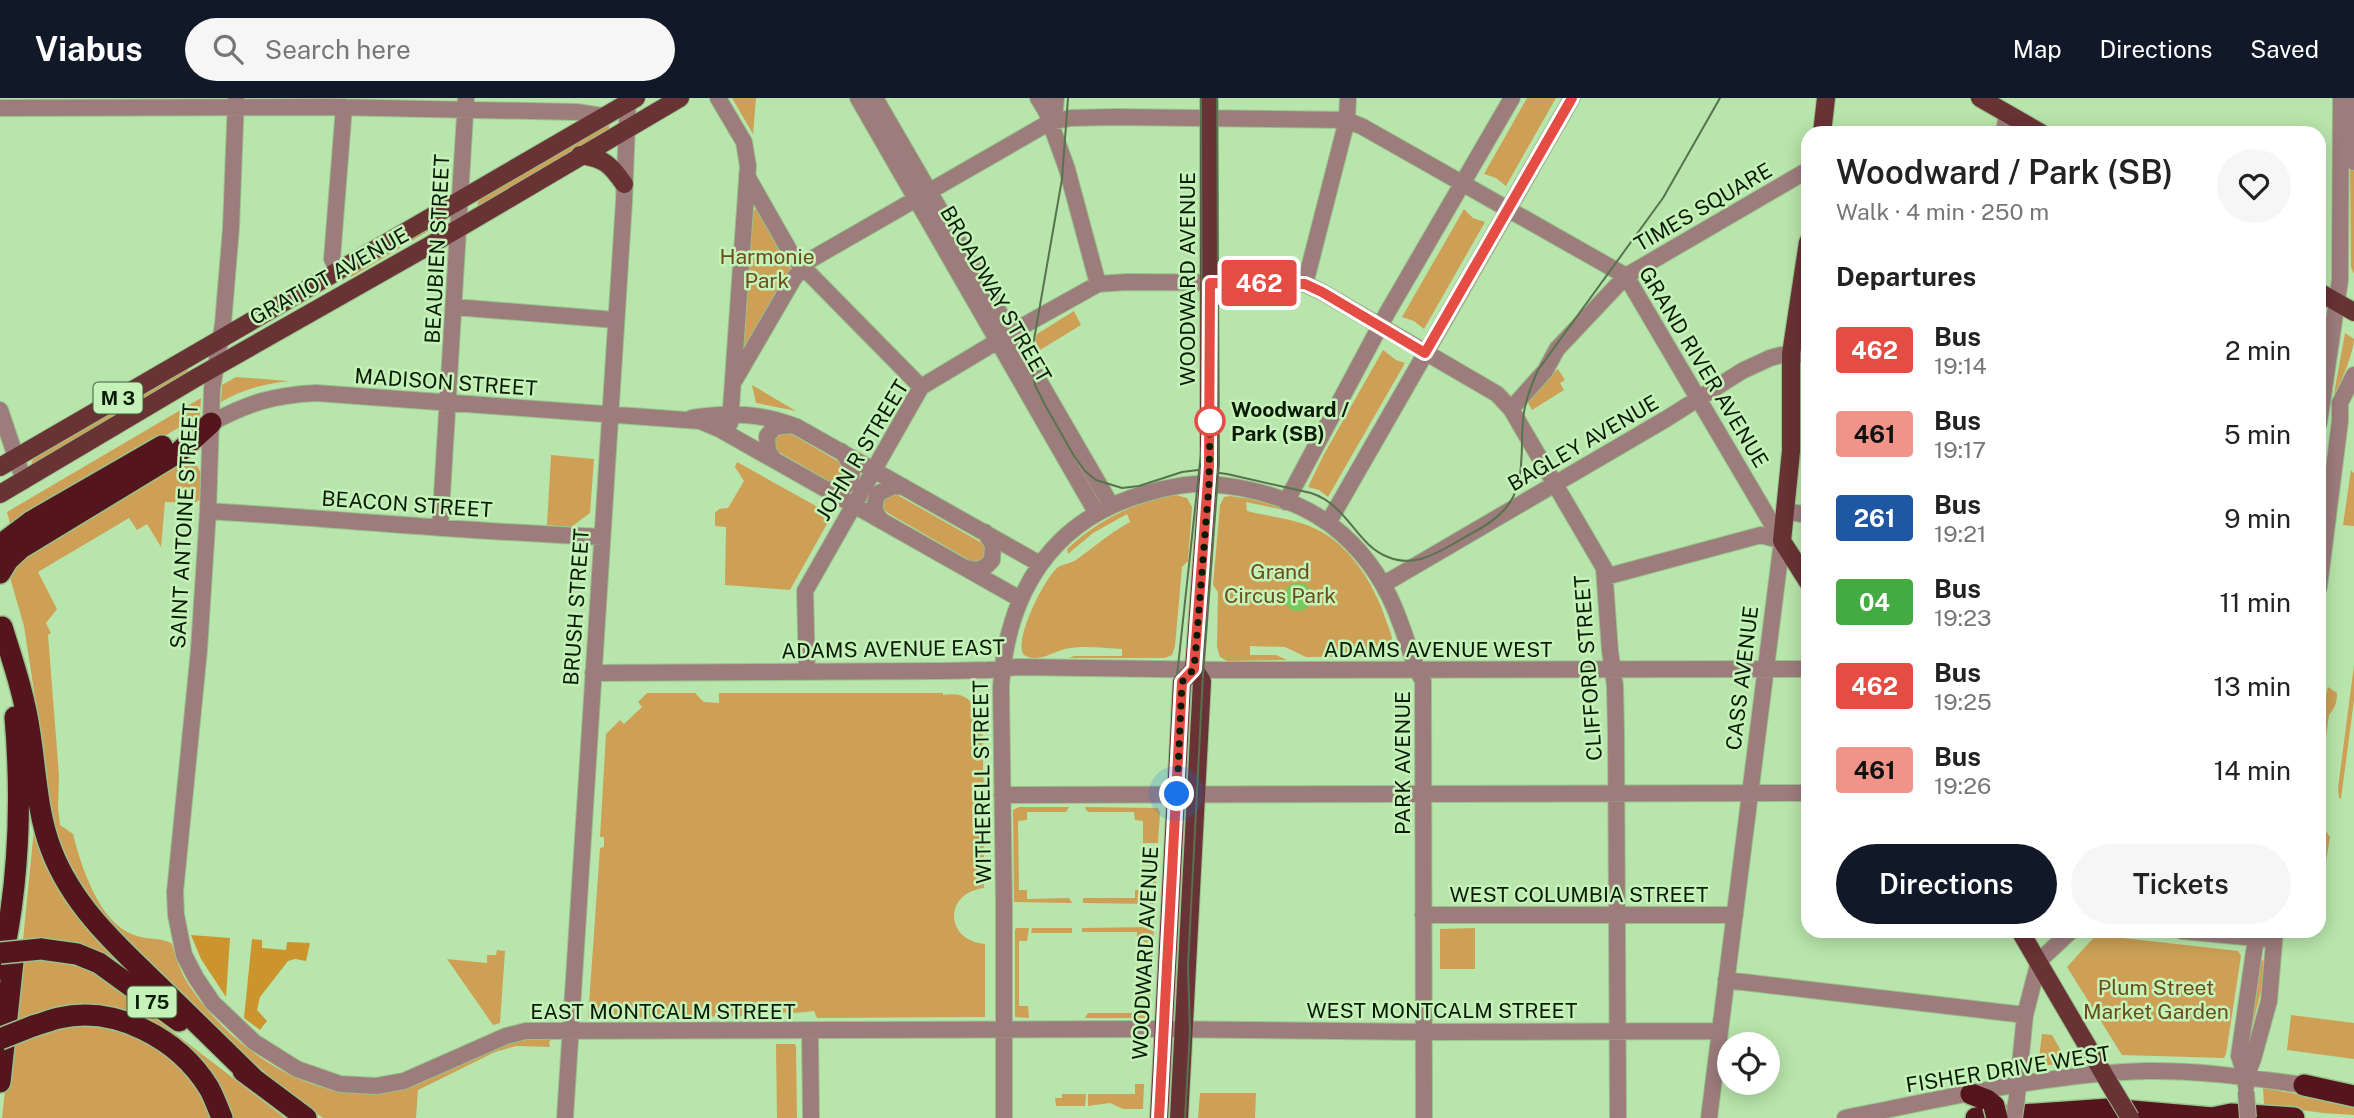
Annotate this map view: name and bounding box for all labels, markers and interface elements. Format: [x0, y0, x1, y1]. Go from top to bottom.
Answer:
search box [185, 18, 675, 81]
text: Viabus [35, 30, 143, 68]
icon: search [209, 30, 247, 68]
text: Search here [265, 34, 411, 65]
text: Map [2013, 35, 2062, 63]
text: Directions [2100, 35, 2212, 63]
text: Saved [2250, 35, 2319, 63]
button: heart [2217, 149, 2291, 223]
text: Woodward / Park (SB) [1836, 153, 2173, 191]
street label: BEAUBIEN STREET [420, 154, 454, 344]
street label: TIMES SQUARE [1630, 158, 1776, 256]
street label: WOODWARD AVENUE [1175, 172, 1200, 386]
text: Walk · 4 min · 250 m [1836, 198, 2049, 225]
street label: BROADWAY STREET [935, 201, 1057, 387]
street label: GRATIOT AVENUE [245, 222, 413, 330]
park label: Harmonie Park [719, 244, 815, 293]
line badge: 462 [1219, 260, 1299, 306]
text: Departures [1836, 261, 1976, 292]
street label: GRAND RIVER AVENUE [1634, 262, 1774, 472]
text: 462 [1236, 269, 1282, 297]
text: Bus [1934, 321, 1981, 352]
text: 2 min [2225, 335, 2291, 366]
text: 462 [1851, 336, 1898, 364]
text: 19:14 [1934, 352, 1987, 379]
street label: MADISON STREET [354, 363, 538, 401]
street label: JOHN R STREET [810, 375, 914, 525]
road number: M 3 [94, 382, 142, 414]
street label: BAGLEY AVENUE [1503, 390, 1663, 496]
place label: Woodward / Park (SB) [1231, 397, 1349, 446]
street label: SAINT ANTOINE STREET [165, 403, 203, 649]
text: Bus [1934, 405, 1981, 436]
marker: Woodward / Park (SB) [1195, 406, 1225, 436]
text: 5 min [2224, 419, 2291, 450]
text: 461 [1854, 420, 1895, 448]
text: 19:17 [1934, 436, 1986, 463]
street label: BEACON STREET [321, 486, 493, 522]
text: Bus [1934, 489, 1981, 520]
text: 9 min [2224, 503, 2291, 534]
text: 261 [1854, 504, 1895, 532]
text: 19:21 [1934, 520, 1986, 547]
street label: BRUSH STREET [558, 528, 594, 686]
park label: Grand Circus Park [1224, 559, 1336, 608]
text: Bus [1934, 573, 1981, 604]
street label: CLIFFORD STREET [1569, 574, 1607, 762]
text: 11 min [2219, 587, 2291, 618]
text: 04 [1859, 588, 1890, 616]
street label: CASS AVENUE [1721, 604, 1763, 752]
text: 19:23 [1934, 604, 1992, 631]
street label: ADAMS AVENUE EAST [781, 635, 1005, 663]
street label: ADAMS AVENUE WEST [1324, 637, 1552, 662]
text: Bus [1934, 657, 1981, 688]
text: 13 min [2214, 671, 2291, 702]
text: 462 [1851, 672, 1898, 700]
street label: WITHERELL STREET [968, 680, 996, 884]
text: 19:25 [1934, 688, 1992, 715]
street label: PARK AVENUE [1390, 691, 1415, 835]
text: Bus [1934, 741, 1981, 772]
text: 14 min [2214, 755, 2291, 786]
text: 461 [1854, 756, 1895, 784]
text: 19:26 [1934, 772, 1991, 799]
your location [1159, 776, 1194, 811]
button: Directions [1836, 844, 2057, 924]
button: Tickets [2071, 844, 2291, 924]
street label: WOODWARD AVENUE [1127, 845, 1163, 1061]
street label: WEST COLUMBIA STREET [1450, 882, 1708, 907]
park label: Plum Street Market Garden [2083, 975, 2229, 1024]
road number: I 75 [128, 986, 176, 1018]
street label: WEST MONTCALM STREET [1307, 998, 1577, 1023]
street label: EAST MONTCALM STREET [530, 999, 796, 1024]
map controls [1717, 1032, 1780, 1095]
button: locate [1717, 1032, 1780, 1095]
street label: FISHER DRIVE WEST [1904, 1040, 2112, 1098]

